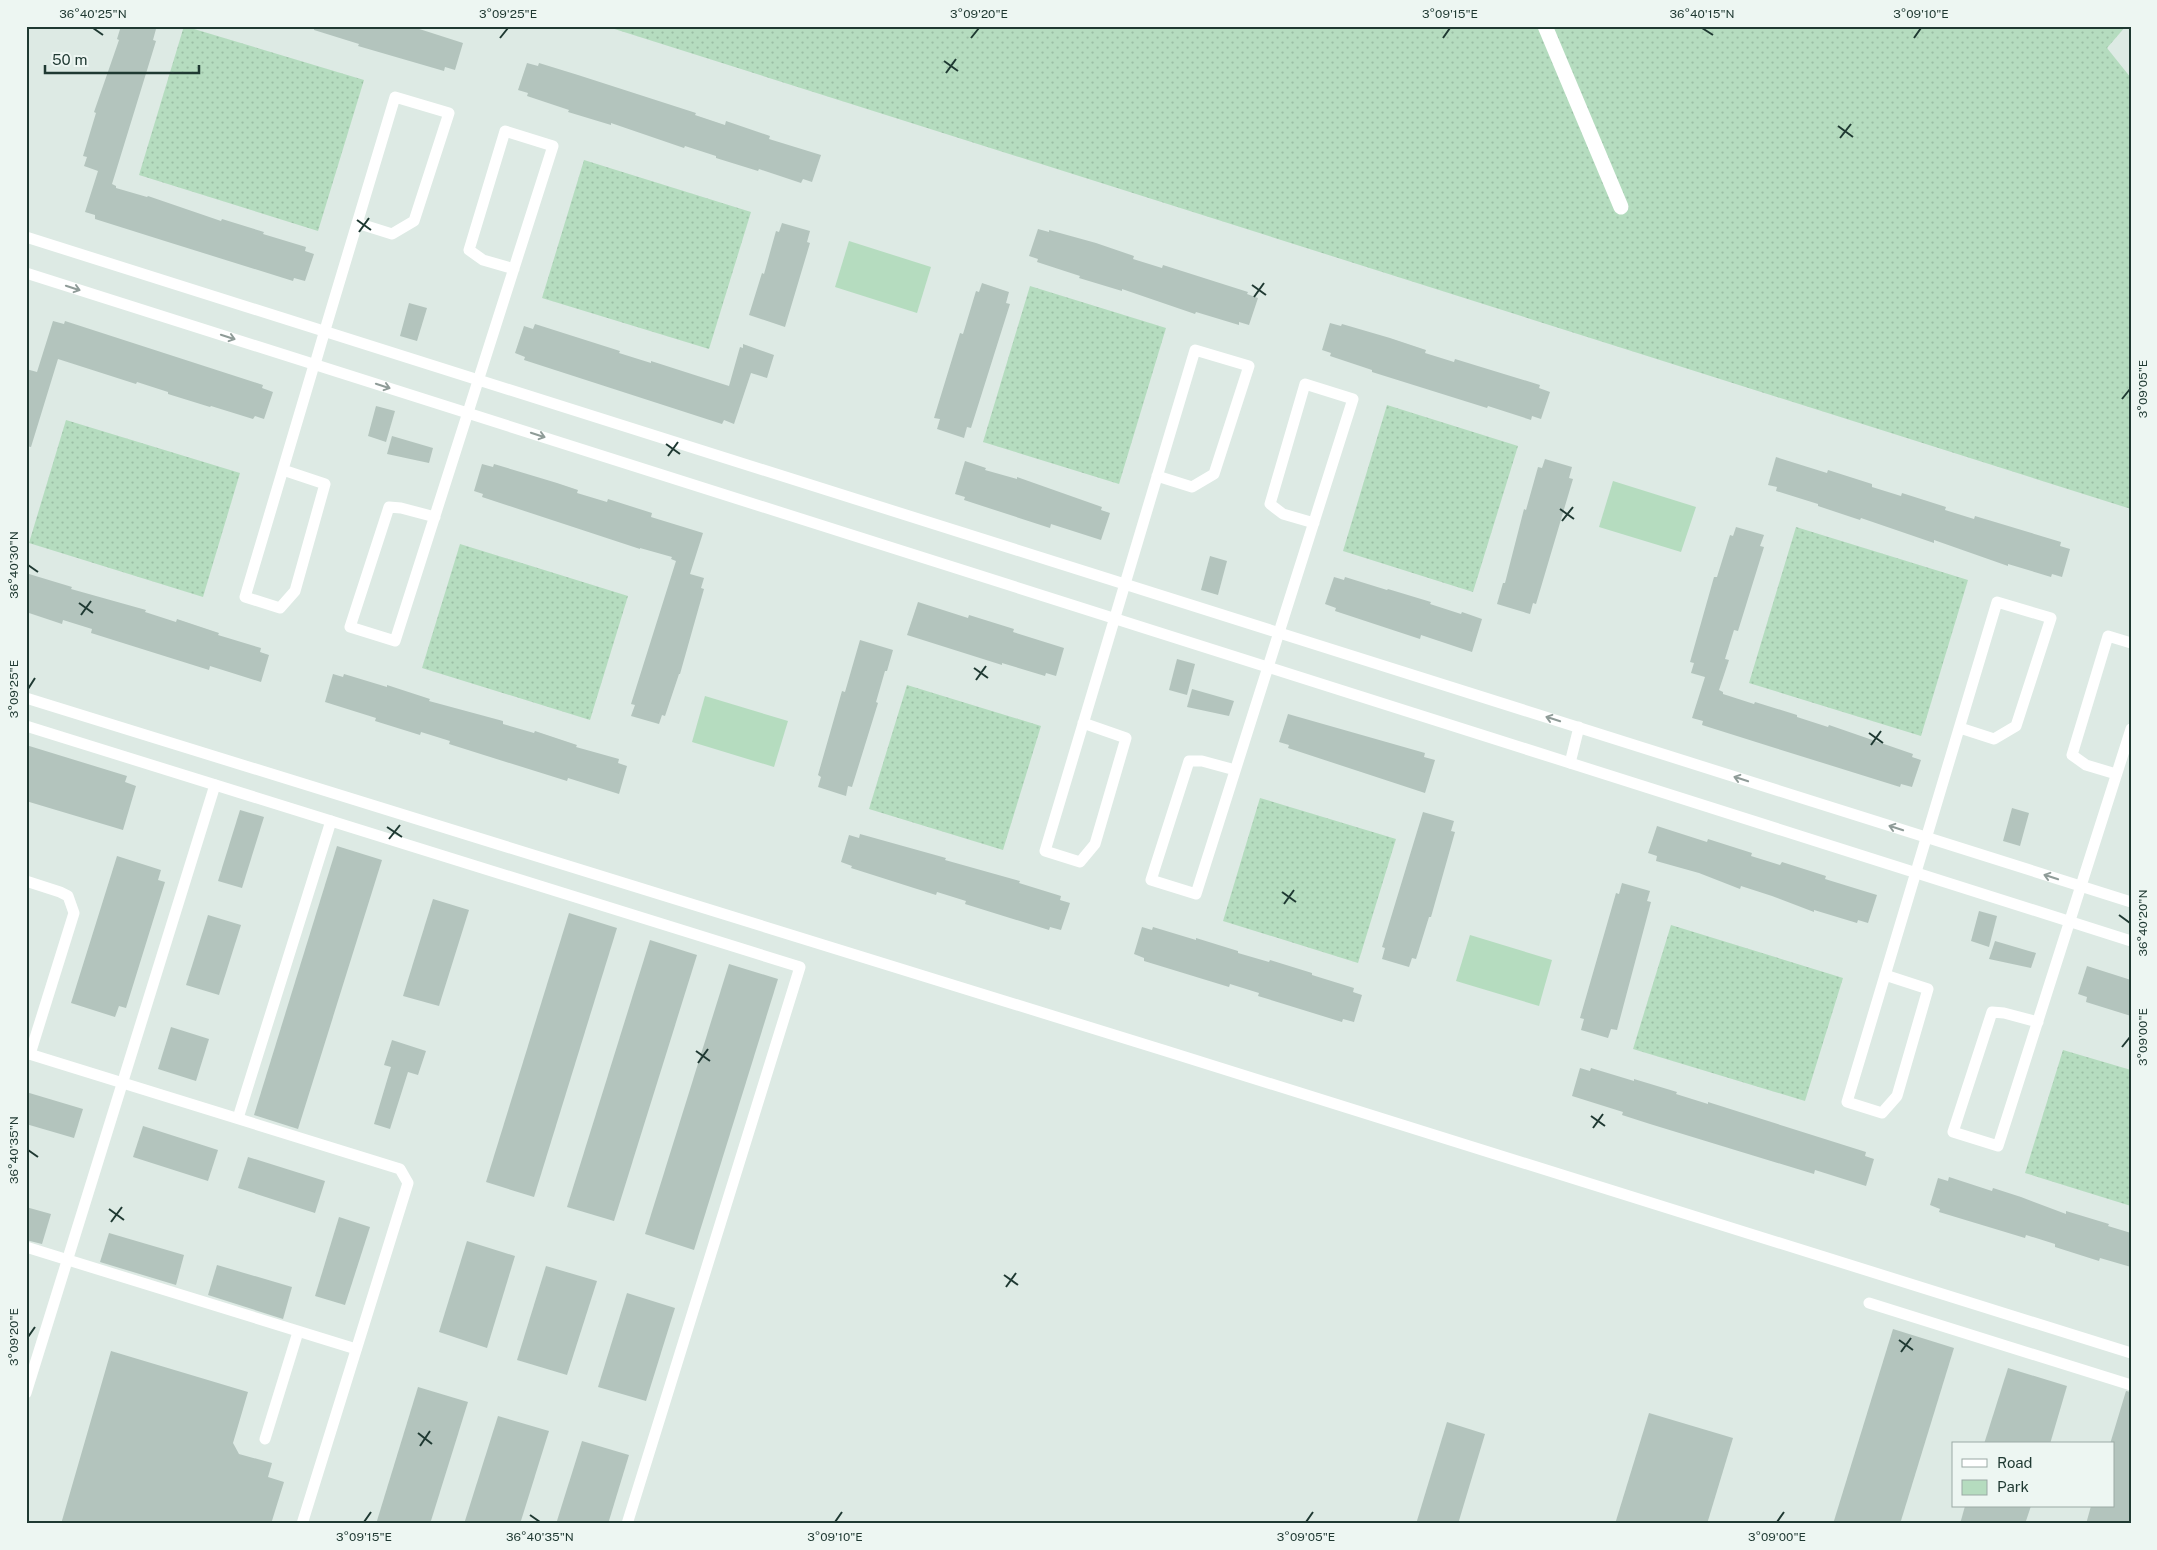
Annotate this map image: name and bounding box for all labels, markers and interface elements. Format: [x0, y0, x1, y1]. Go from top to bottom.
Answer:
text: 36°40'25"N [59, 7, 127, 21]
text: 3°09'25"E [479, 7, 537, 21]
text: 3°09'20"E [950, 7, 1008, 21]
text: 3°09'15"E [1422, 7, 1478, 21]
text: 36°40'15"N [1669, 7, 1735, 21]
text: 3°09'10"E [1893, 7, 1949, 21]
scale bar [45, 42, 199, 74]
text: 50 m [52, 51, 87, 68]
one-way arrow [64, 283, 80, 293]
one-way arrow [219, 333, 235, 342]
text: 3°09'05"E [2136, 360, 2150, 418]
one-way arrow [374, 382, 390, 391]
one-way arrow [529, 431, 545, 440]
text: 36°40'30"N [7, 531, 21, 599]
text: 3°09'25"E [7, 660, 21, 718]
one-way arrow [1545, 714, 1561, 723]
one-way arrow [1733, 773, 1749, 783]
one-way arrow [1888, 822, 1904, 832]
one-way arrow [2043, 871, 2059, 881]
text: 36°40'20"N [2136, 889, 2150, 957]
text: 3°09'00"E [2136, 1008, 2150, 1066]
text: 36°40'35"N [7, 1116, 21, 1184]
text: 3°09'20"E [7, 1308, 21, 1366]
legend [1952, 1442, 2114, 1508]
text: Road [1997, 1454, 2033, 1471]
text: Park [1997, 1478, 2029, 1495]
text: 3°09'15"E [336, 1530, 392, 1544]
text: 36°40'35"N [506, 1530, 574, 1544]
text: 3°09'10"E [807, 1530, 863, 1544]
text: 3°09'05"E [1277, 1530, 1335, 1544]
text: 3°09'00"E [1748, 1530, 1806, 1544]

